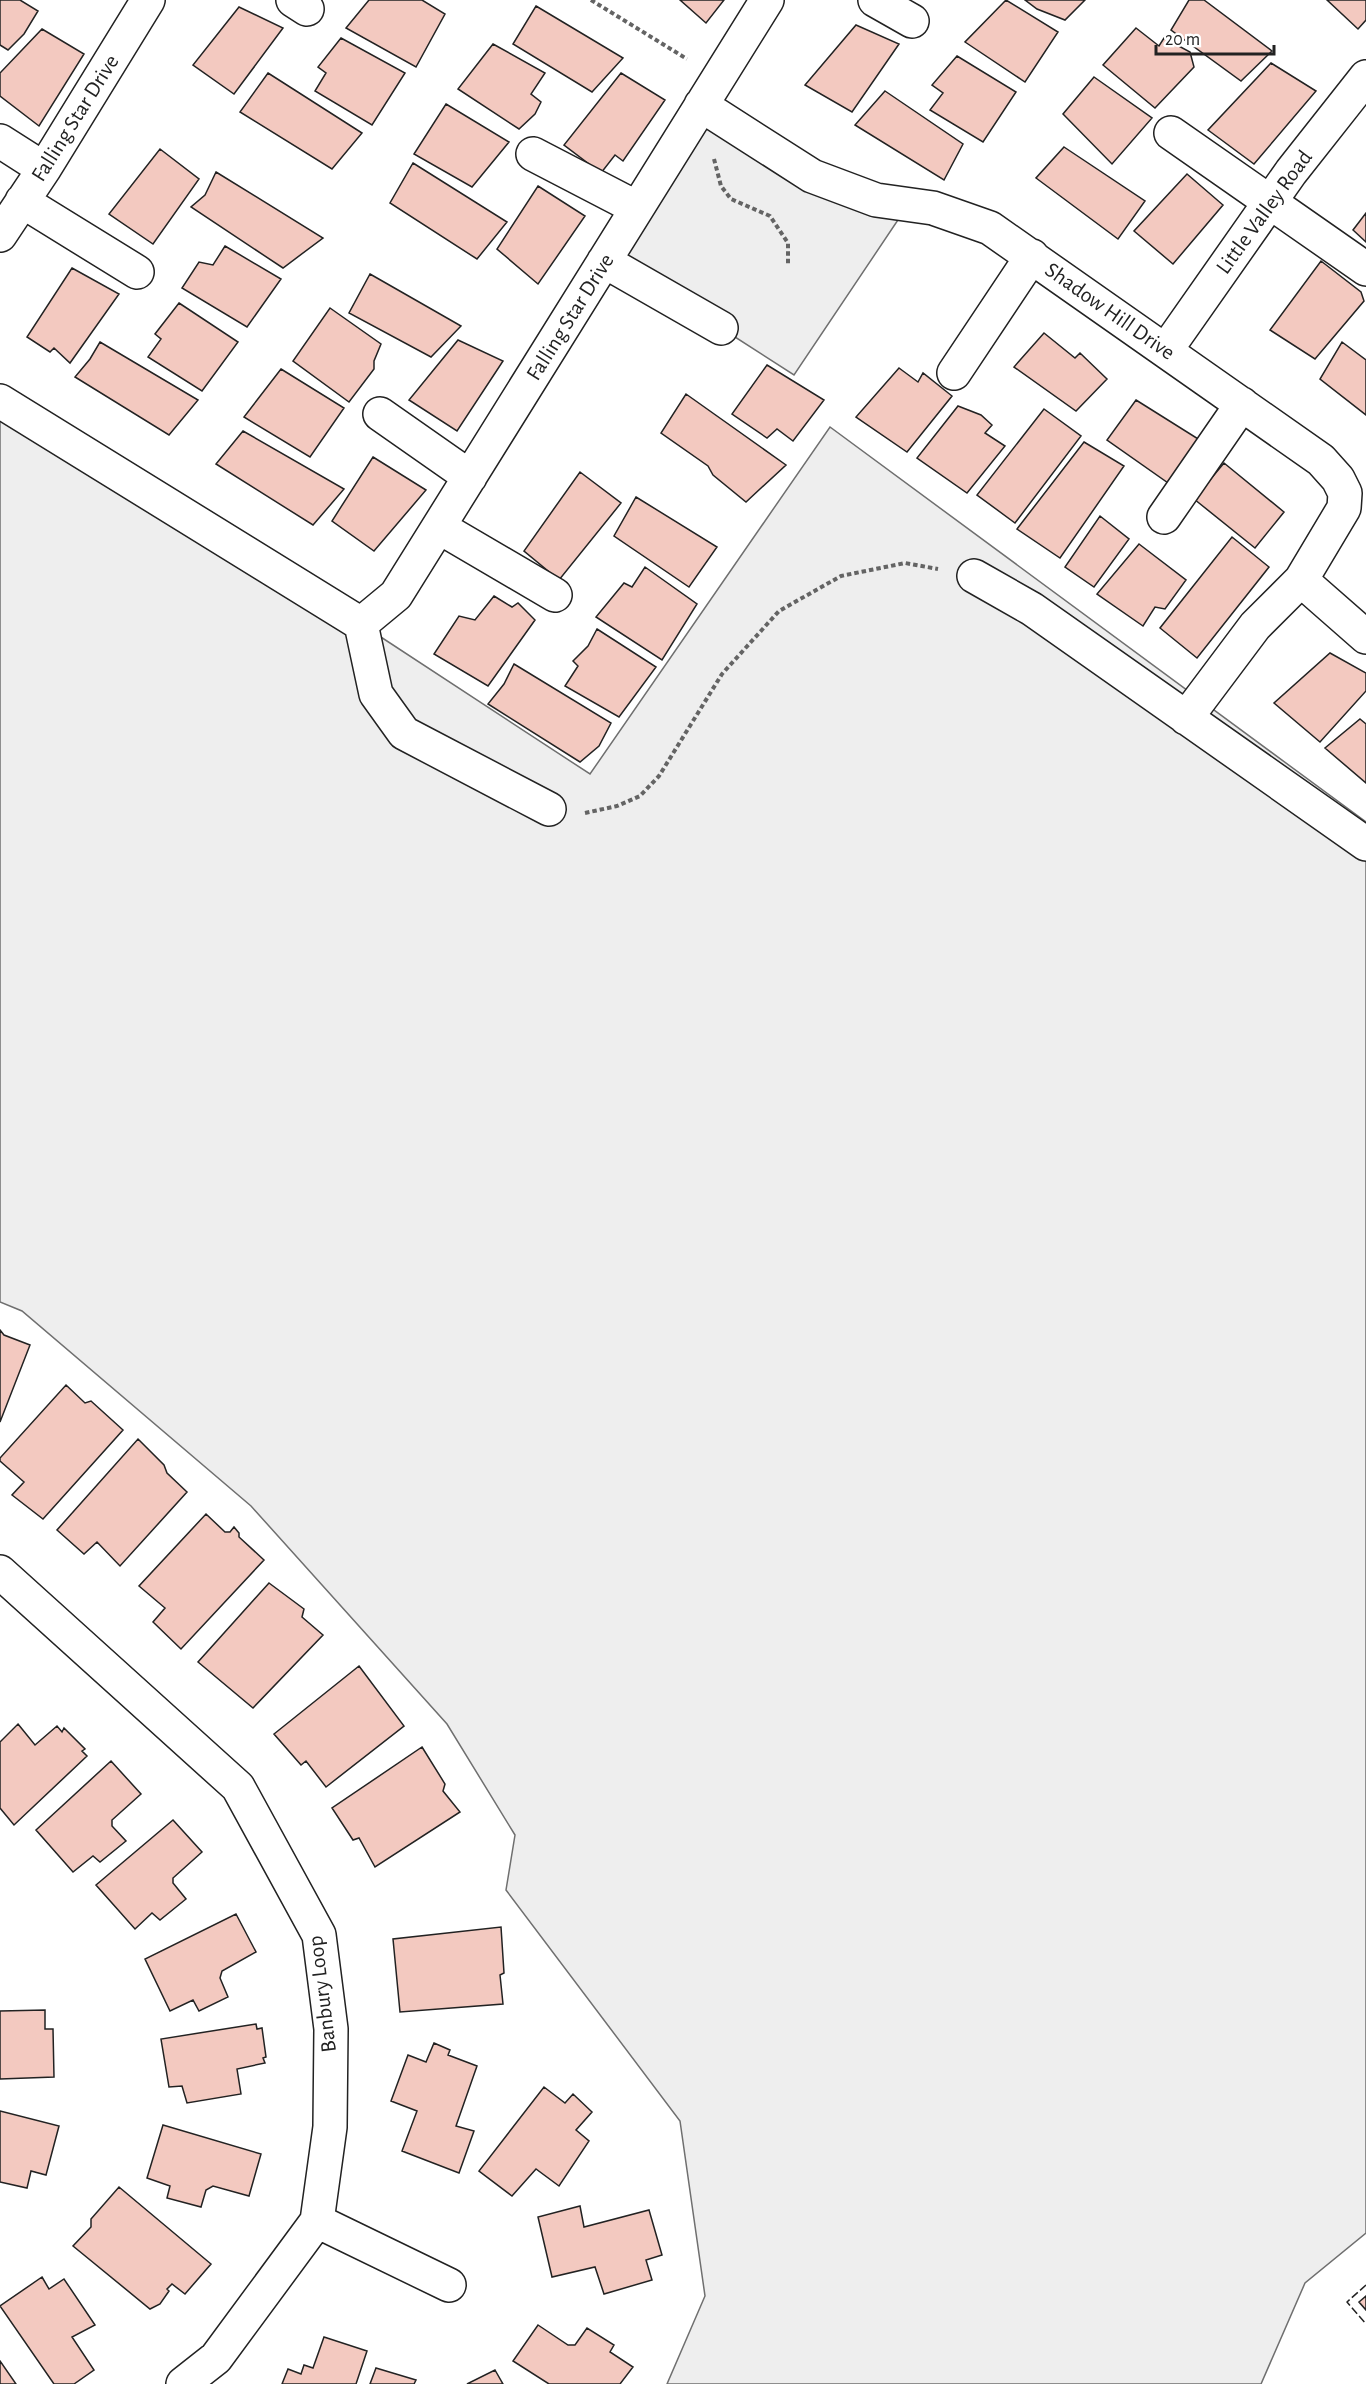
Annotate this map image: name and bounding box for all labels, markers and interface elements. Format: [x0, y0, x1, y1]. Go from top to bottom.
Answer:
scale bar [1156, 18, 1274, 56]
text: 20 m [1165, 31, 1200, 49]
street label: Falling Star Drive [27, 51, 123, 185]
street label: Little Valley Road [1212, 146, 1316, 278]
street label: Falling Star Drive [522, 250, 618, 384]
street label: Shadow Hill Drive [1041, 258, 1179, 364]
street label: Banbury Loop [304, 1934, 340, 2054]

